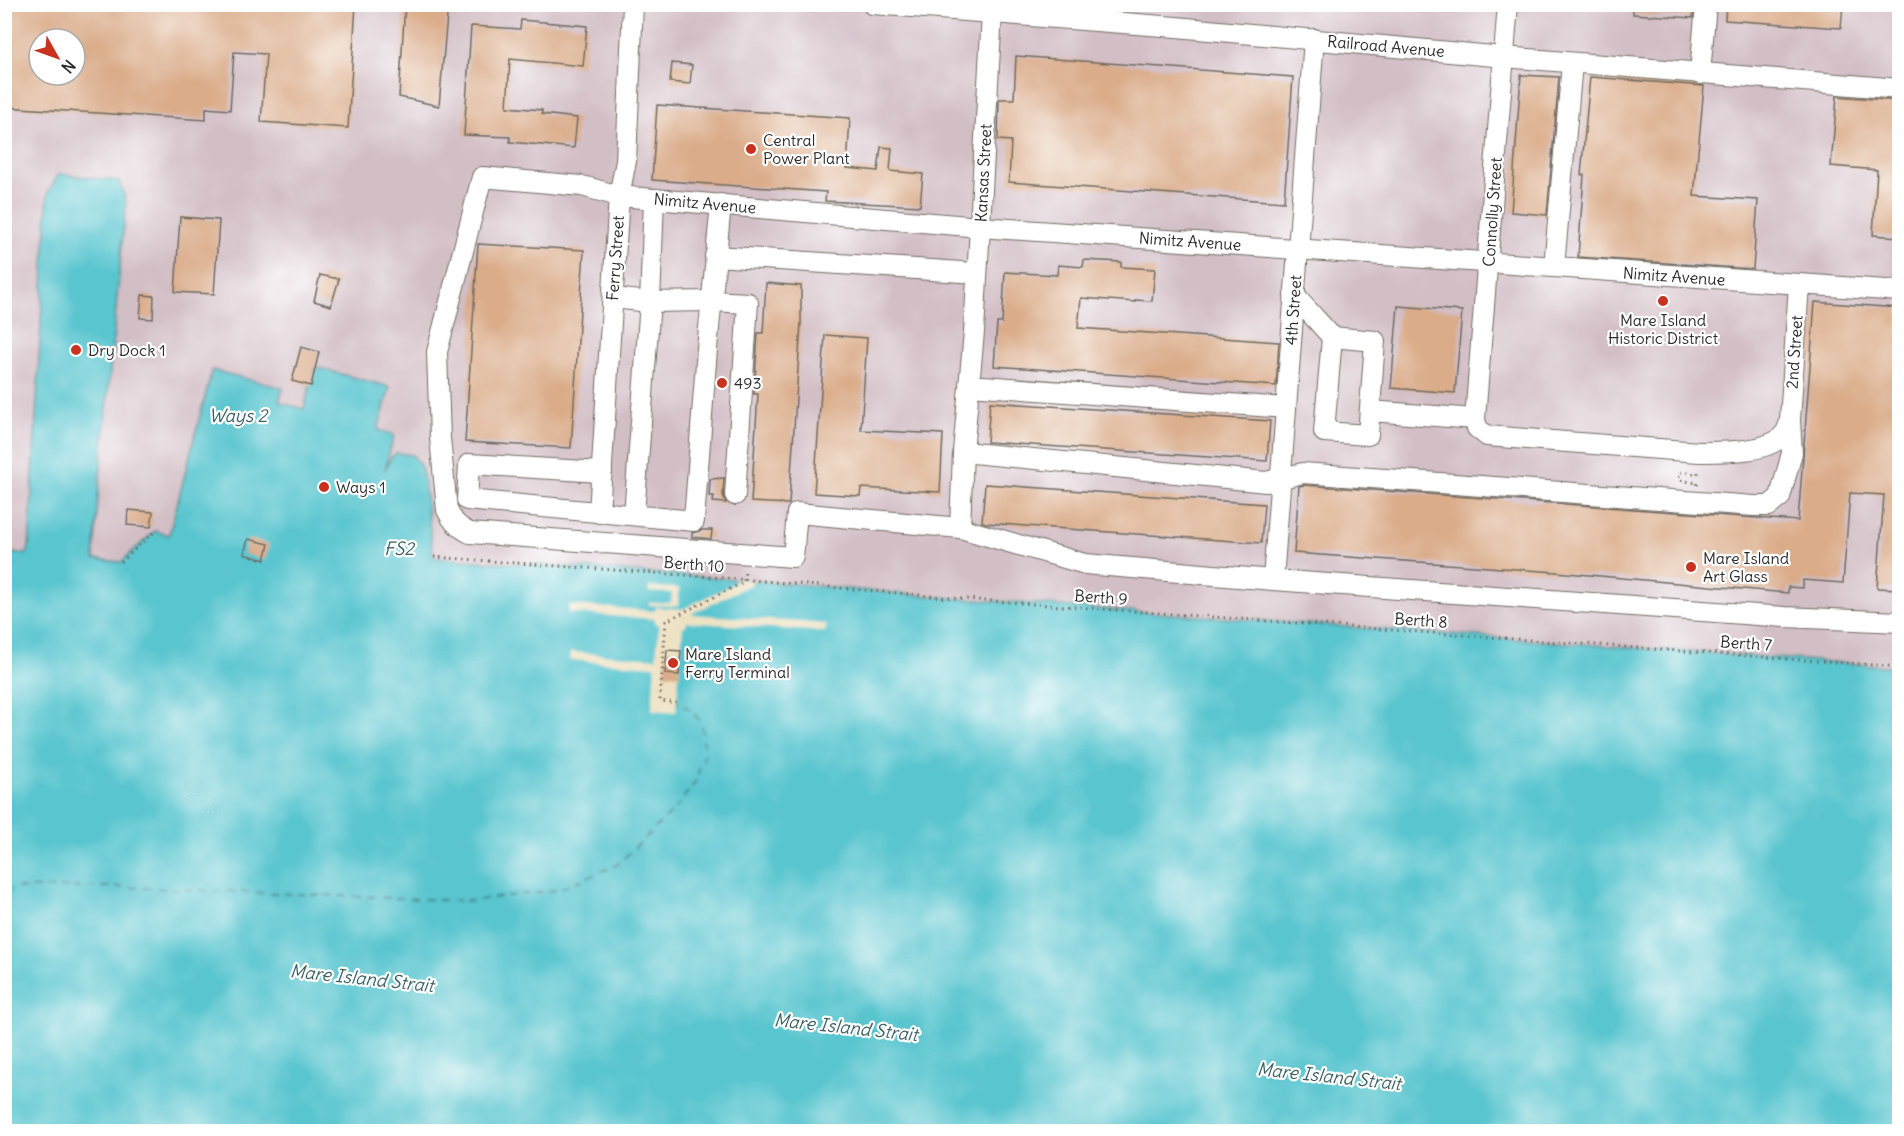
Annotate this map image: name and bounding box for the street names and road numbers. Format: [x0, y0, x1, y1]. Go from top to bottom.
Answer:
street label: Railroad Avenue [1327, 31, 1445, 61]
street label: Kansas Street [970, 123, 996, 223]
street label: Connolly Street [1478, 156, 1506, 267]
street label: Nimitz Avenue [653, 189, 757, 217]
street label: Ferry Street [602, 214, 628, 301]
street label: Nimitz Avenue [1138, 227, 1242, 255]
street label: Nimitz Avenue [1622, 262, 1726, 290]
street label: 4th Street [1281, 274, 1305, 346]
street label: 2nd Street [1781, 314, 1807, 390]
street label: Berth 10 [663, 552, 725, 576]
street label: Berth 9 [1074, 585, 1128, 609]
street label: Berth 8 [1394, 608, 1448, 632]
street label: Berth 7 [1719, 631, 1773, 655]

